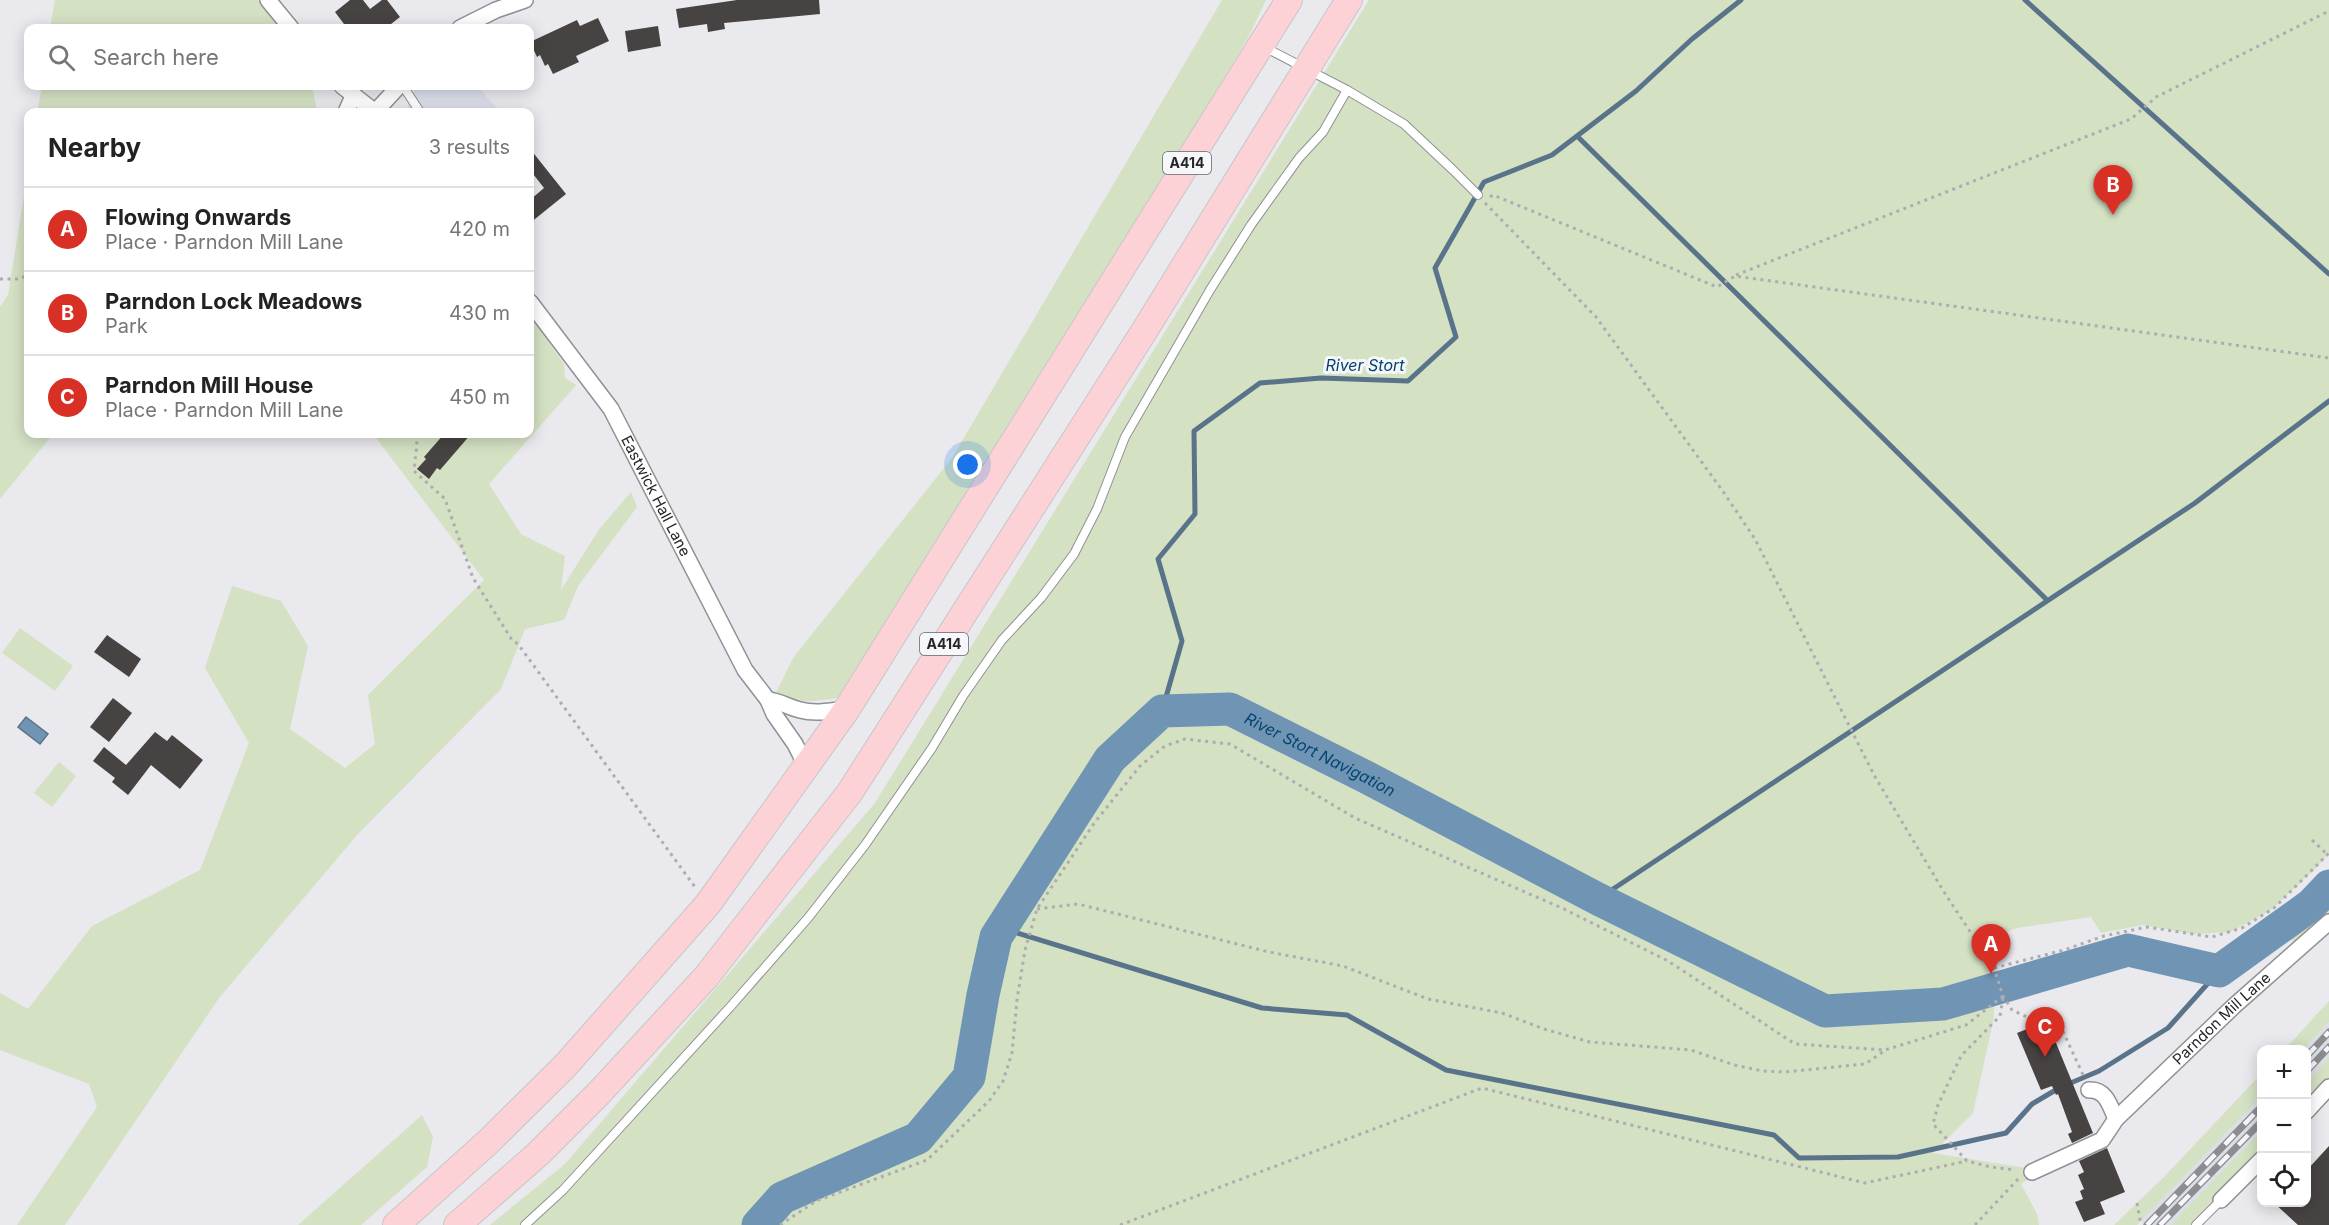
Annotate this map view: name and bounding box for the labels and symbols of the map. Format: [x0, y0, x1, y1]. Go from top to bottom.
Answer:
road number: A414 [1163, 152, 1211, 174]
pin: B [2094, 166, 2132, 215]
water label: River Stort [1325, 355, 1405, 375]
street label: Eastwick Hall Lane [617, 432, 695, 559]
your location [953, 450, 982, 479]
road number: A414 [920, 633, 968, 655]
water label: River Stort Navigation [1242, 708, 1399, 801]
pin: A [1972, 924, 2010, 974]
street label: Parndon Mill Lane [2168, 968, 2274, 1069]
pin: C [2026, 1008, 2064, 1057]

